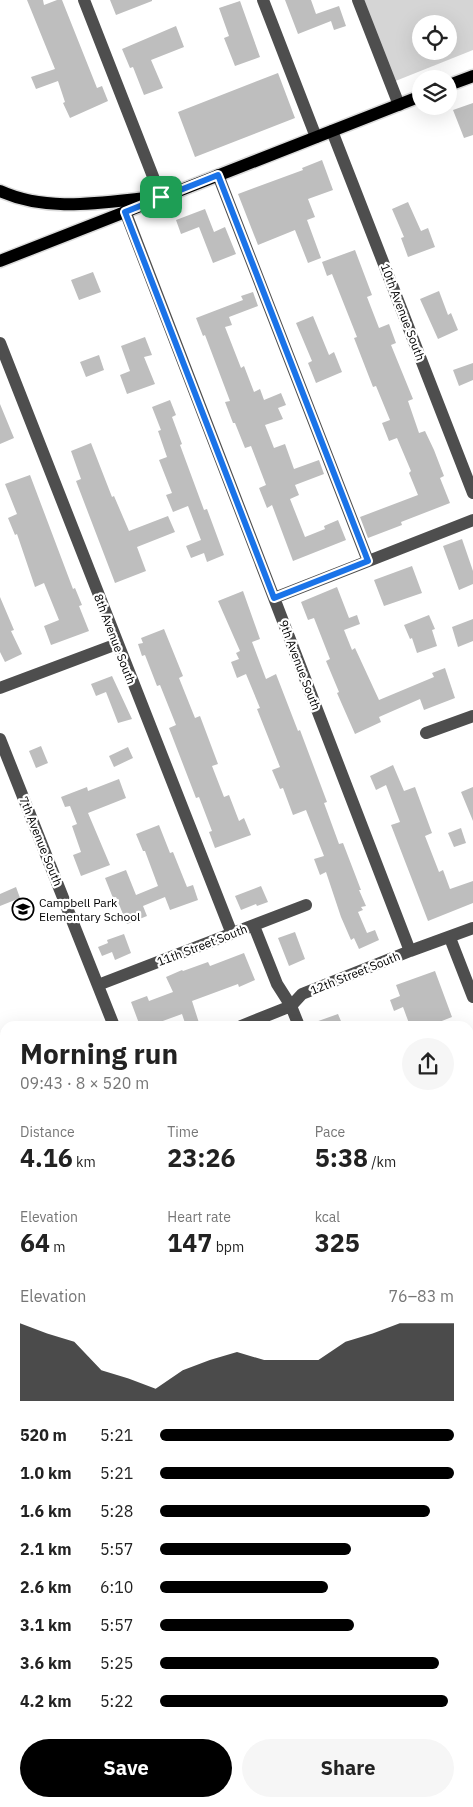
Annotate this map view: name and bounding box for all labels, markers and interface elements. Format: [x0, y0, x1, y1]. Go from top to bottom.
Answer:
map controls [412, 15, 457, 115]
button: locate [412, 15, 457, 60]
button: layers [412, 70, 457, 115]
pin [140, 176, 182, 218]
icon: arrive [147, 183, 175, 211]
street label: 10th Avenue South [378, 261, 428, 363]
street label: 8th Avenue South [91, 592, 139, 686]
street label: 9th Avenue South [276, 618, 324, 712]
street label: 7th Avenue South [16, 794, 66, 888]
place label: Campbell Park Elementary School [39, 895, 140, 924]
school or university icon: Campbell Park Elementary School [11, 897, 35, 921]
street label: 11th Street South [155, 921, 249, 969]
street label: 12th Street South [308, 948, 402, 998]
text: Morning run [20, 1035, 178, 1072]
button: share [402, 1038, 454, 1090]
text: 09:43 · 8 × 520 m [20, 1073, 149, 1093]
text: Distance [20, 1123, 75, 1141]
text: Time [167, 1123, 199, 1141]
text: Pace [315, 1123, 345, 1141]
text: 4.16 [20, 1141, 73, 1174]
text: 23:26 [167, 1141, 236, 1174]
text: 5:38 [315, 1141, 368, 1174]
text: km [73, 1153, 96, 1171]
text: /km [368, 1153, 396, 1171]
text: Elevation [20, 1208, 78, 1226]
text: Heart rate [167, 1208, 231, 1226]
text: kcal [315, 1208, 340, 1226]
text: 64 [20, 1226, 50, 1259]
text: 147 [167, 1226, 212, 1259]
text: 325 [315, 1226, 360, 1259]
text: m [50, 1238, 66, 1256]
text: bpm [212, 1238, 244, 1256]
text: Elevation [20, 1286, 86, 1306]
text: 76–83 m [388, 1286, 454, 1306]
text: 520 m [20, 1425, 67, 1445]
text: 5:21 [100, 1425, 133, 1445]
text: 1.0 km [20, 1463, 71, 1483]
text: 5:21 [100, 1463, 133, 1483]
text: 1.6 km [20, 1501, 71, 1521]
text: 5:28 [100, 1501, 133, 1521]
text: 2.1 km [20, 1539, 71, 1559]
text: 5:57 [100, 1539, 133, 1559]
text: 2.6 km [20, 1577, 71, 1597]
text: 6:10 [100, 1577, 133, 1597]
text: 3.1 km [20, 1615, 71, 1635]
text: 5:57 [100, 1615, 133, 1635]
text: 3.6 km [20, 1653, 71, 1673]
text: 5:25 [100, 1653, 133, 1673]
text: 4.2 km [20, 1691, 71, 1711]
text: 5:22 [100, 1691, 133, 1711]
button: Save [20, 1739, 232, 1797]
button: Share [242, 1739, 454, 1797]

